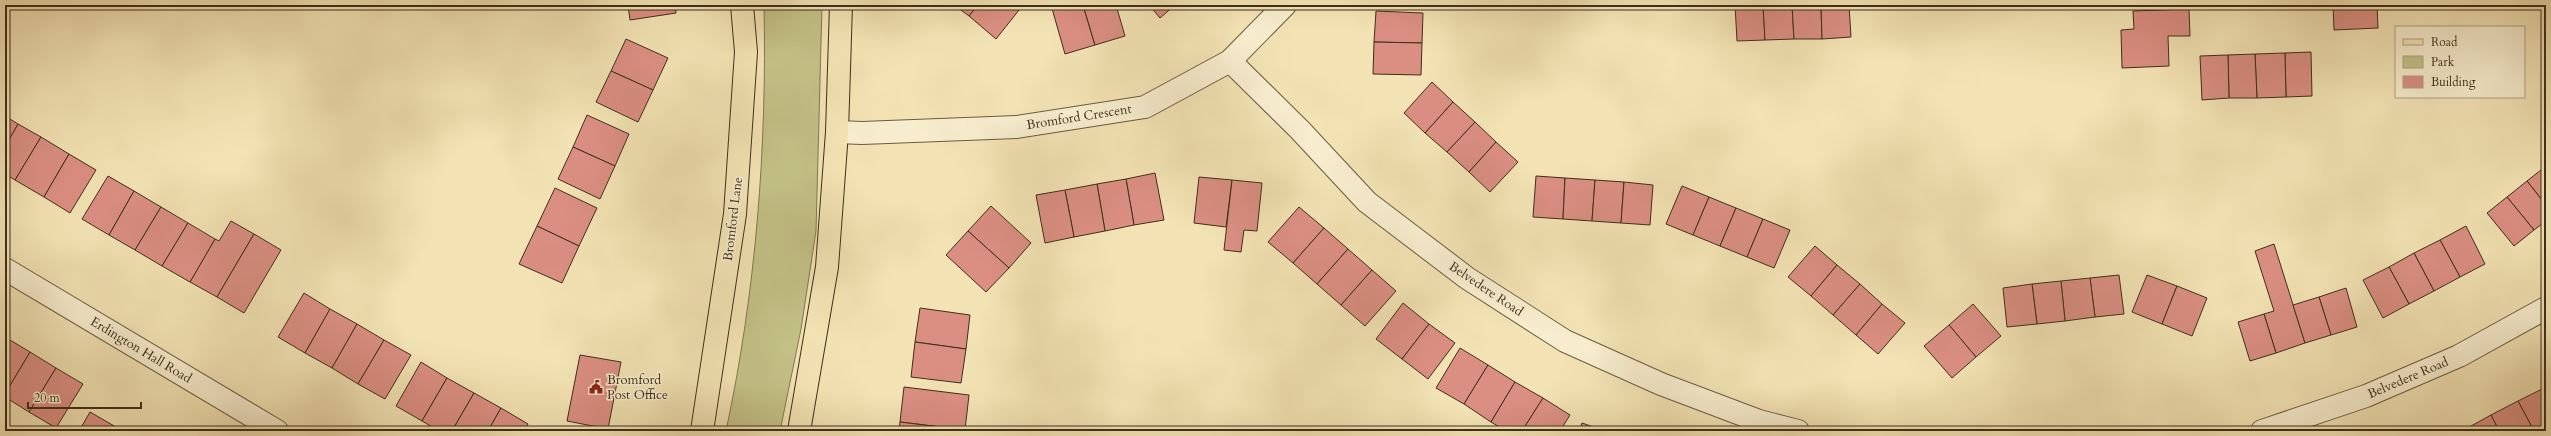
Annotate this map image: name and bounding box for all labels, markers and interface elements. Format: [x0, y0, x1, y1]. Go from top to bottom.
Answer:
legend [2395, 26, 2525, 98]
text: Road [2431, 34, 2458, 50]
text: Park [2431, 54, 2455, 70]
text: Building [2431, 74, 2476, 90]
street label: Bromford Crescent [1025, 100, 1133, 134]
street label: Bromford Lane [719, 176, 747, 262]
street label: Belvedere Road [1445, 257, 1527, 321]
street label: Erdington Hall Road [87, 313, 195, 387]
street label: Belvedere Road [2365, 353, 2451, 403]
place label: Bromford Post Office [607, 371, 668, 404]
public building icon: Bromford Post Office [588, 379, 604, 395]
scale bar [28, 384, 141, 410]
text: 20 m [34, 390, 61, 406]

